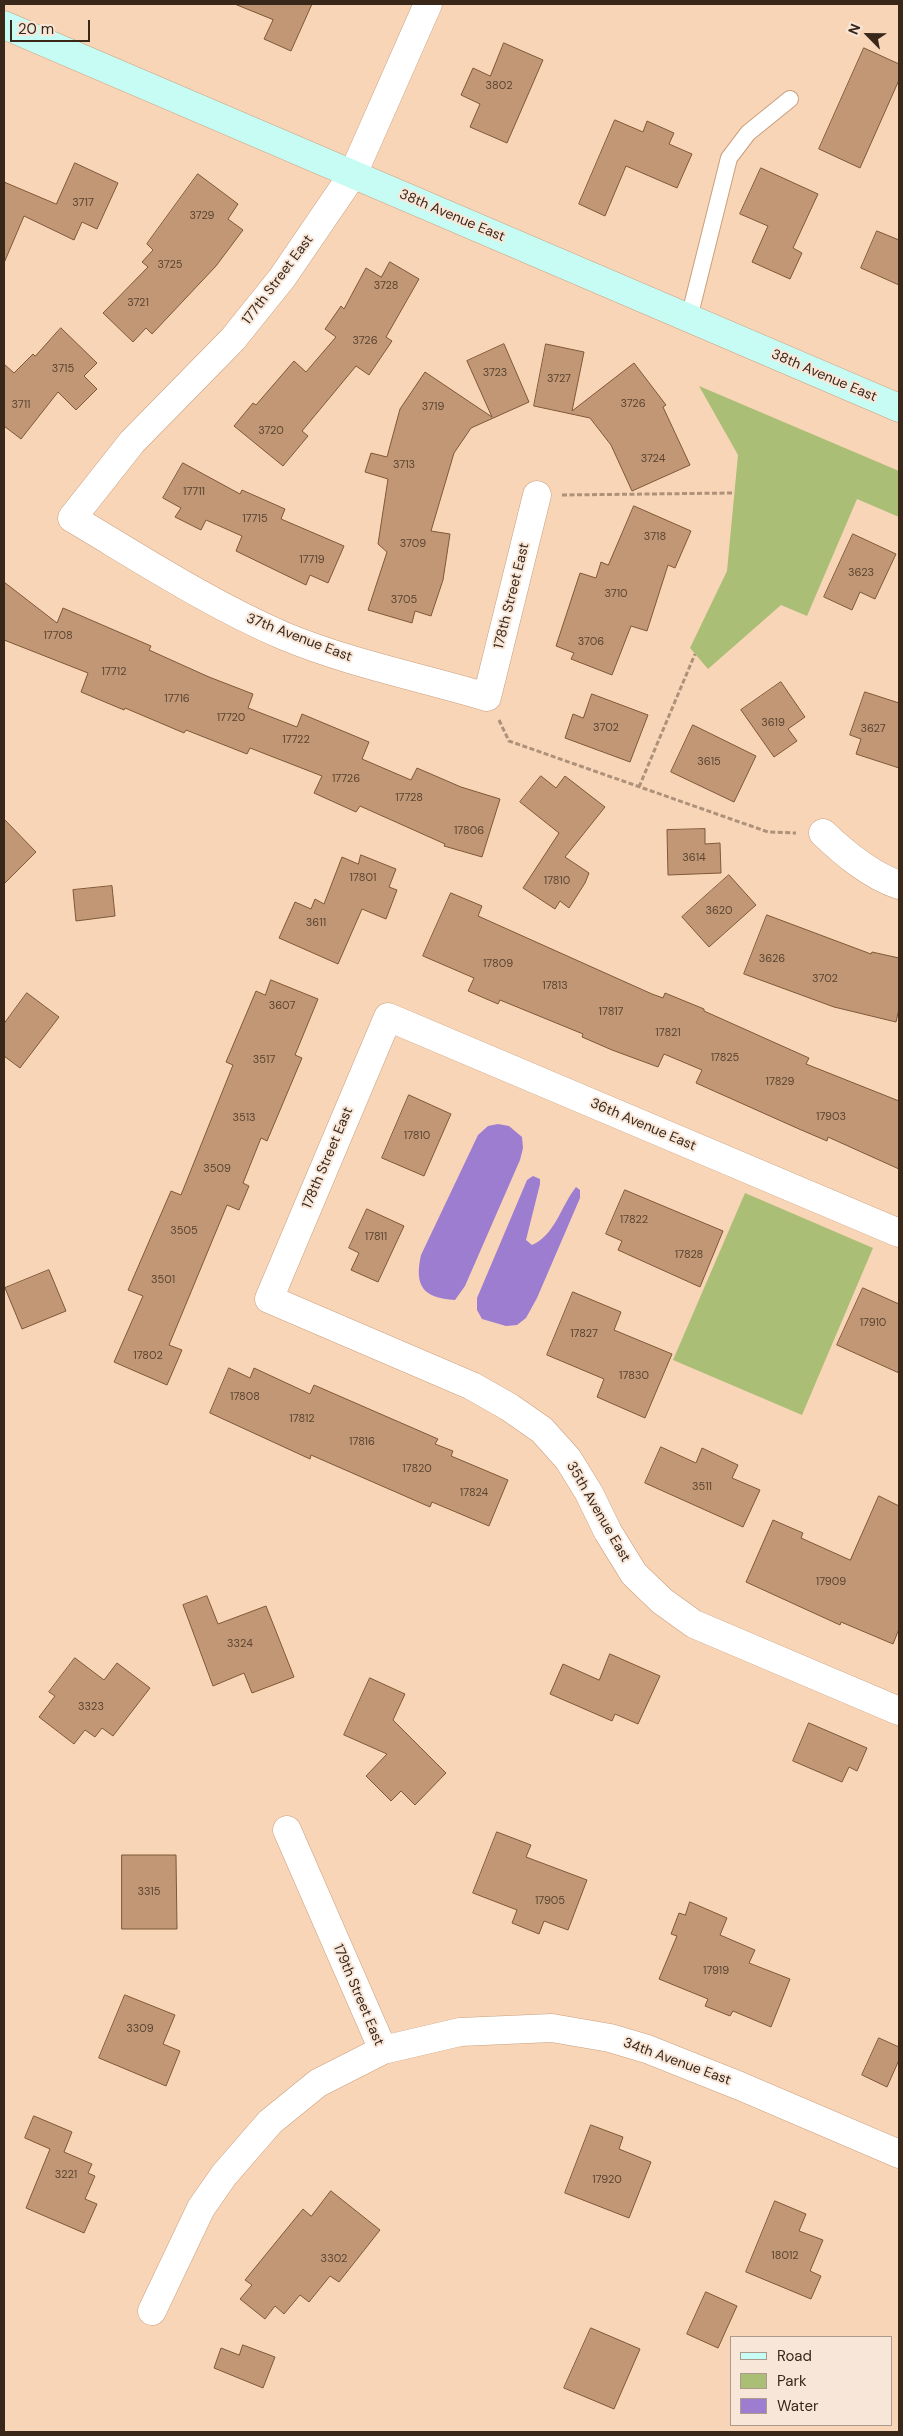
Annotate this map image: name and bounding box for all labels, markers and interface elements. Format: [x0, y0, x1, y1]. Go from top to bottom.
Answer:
scale bar [12, 10, 92, 42]
north arrow [843, 10, 893, 60]
text: 20 m [18, 19, 54, 39]
text: N [844, 21, 864, 37]
house number: 3802 [486, 79, 512, 93]
street label: 38th Avenue East [397, 186, 507, 246]
house number: 3717 [72, 196, 94, 210]
house number: 3729 [189, 209, 215, 223]
street label: 177th Street East [239, 232, 317, 328]
house number: 3725 [158, 258, 182, 272]
house number: 3728 [374, 279, 398, 293]
house number: 3721 [127, 296, 149, 310]
house number: 3726 [352, 334, 378, 348]
street label: 38th Avenue East [769, 346, 879, 406]
house number: 3715 [52, 362, 74, 376]
house number: 3723 [483, 366, 507, 380]
house number: 3727 [547, 372, 571, 386]
house number: 3726 [620, 397, 646, 411]
house number: 3711 [11, 398, 31, 412]
house number: 3719 [422, 400, 444, 414]
house number: 3720 [258, 424, 284, 438]
house number: 3724 [641, 452, 665, 466]
house number: 3713 [393, 458, 415, 472]
house number: 17711 [183, 485, 205, 499]
house number: 17715 [242, 512, 268, 526]
house number: 3718 [644, 530, 666, 544]
house number: 3709 [400, 537, 426, 551]
street label: 178th Street East [491, 541, 533, 651]
house number: 17719 [299, 553, 325, 567]
house number: 3623 [848, 566, 874, 580]
house number: 3710 [604, 587, 628, 601]
house number: 3705 [391, 593, 417, 607]
street label: 37th Avenue East [244, 610, 354, 666]
house number: 17708 [43, 629, 73, 643]
house number: 3706 [578, 635, 604, 649]
house number: 17712 [102, 665, 126, 679]
house number: 17716 [164, 692, 190, 706]
house number: 17720 [217, 711, 245, 725]
house number: 3619 [761, 716, 785, 730]
house number: 3702 [593, 721, 619, 735]
house number: 3627 [860, 722, 886, 736]
house number: 17722 [282, 733, 310, 747]
house number: 3615 [697, 755, 721, 769]
house number: 17726 [332, 772, 360, 786]
house number: 17728 [395, 791, 423, 805]
house number: 17806 [454, 824, 484, 838]
house number: 3614 [682, 851, 706, 865]
house number: 17801 [350, 871, 376, 885]
house number: 17810 [544, 874, 570, 888]
house number: 3620 [706, 904, 732, 918]
house number: 3611 [306, 916, 326, 930]
house number: 3626 [759, 952, 785, 966]
house number: 17809 [483, 957, 513, 971]
house number: 3702 [812, 972, 838, 986]
house number: 17813 [542, 979, 568, 993]
house number: 3607 [269, 999, 295, 1013]
house number: 17817 [599, 1005, 623, 1019]
house number: 17821 [655, 1026, 681, 1040]
house number: 17825 [711, 1051, 739, 1065]
house number: 3517 [253, 1053, 275, 1067]
house number: 17829 [766, 1075, 794, 1089]
street label: 36th Avenue East [588, 1095, 698, 1155]
street label: 178th Street East [299, 1105, 357, 1211]
house number: 17903 [816, 1110, 846, 1124]
house number: 3513 [232, 1111, 256, 1125]
house number: 17810 [404, 1129, 430, 1143]
house number: 3509 [203, 1162, 231, 1176]
house number: 17822 [620, 1213, 648, 1227]
house number: 3505 [170, 1224, 198, 1238]
house number: 17811 [365, 1230, 387, 1244]
house number: 17828 [675, 1248, 703, 1262]
house number: 3501 [151, 1273, 175, 1287]
house number: 17910 [860, 1316, 886, 1330]
house number: 17827 [570, 1327, 598, 1341]
house number: 17802 [133, 1349, 163, 1363]
house number: 17830 [619, 1369, 649, 1383]
house number: 17808 [230, 1390, 260, 1404]
house number: 17812 [289, 1412, 315, 1426]
house number: 17816 [349, 1435, 375, 1449]
street label: 35th Avenue East [562, 1459, 634, 1565]
house number: 17820 [402, 1462, 432, 1476]
house number: 3511 [692, 1480, 712, 1494]
house number: 17824 [460, 1486, 488, 1500]
house number: 17909 [816, 1575, 846, 1589]
house number: 3324 [227, 1637, 253, 1651]
house number: 3323 [78, 1700, 104, 1714]
house number: 3315 [138, 1885, 160, 1899]
house number: 17905 [535, 1894, 565, 1908]
street label: 179th Street East [329, 1942, 387, 2048]
house number: 17919 [703, 1964, 729, 1978]
house number: 3309 [126, 2022, 154, 2036]
street label: 34th Avenue East [621, 2035, 733, 2089]
house number: 3221 [55, 2168, 77, 2182]
house number: 17920 [592, 2173, 622, 2187]
house number: 18012 [771, 2249, 799, 2263]
house number: 3302 [321, 2252, 347, 2266]
legend [730, 2336, 893, 2426]
text: Road [777, 2346, 812, 2366]
text: Park [777, 2371, 807, 2391]
text: Water [777, 2396, 818, 2416]

